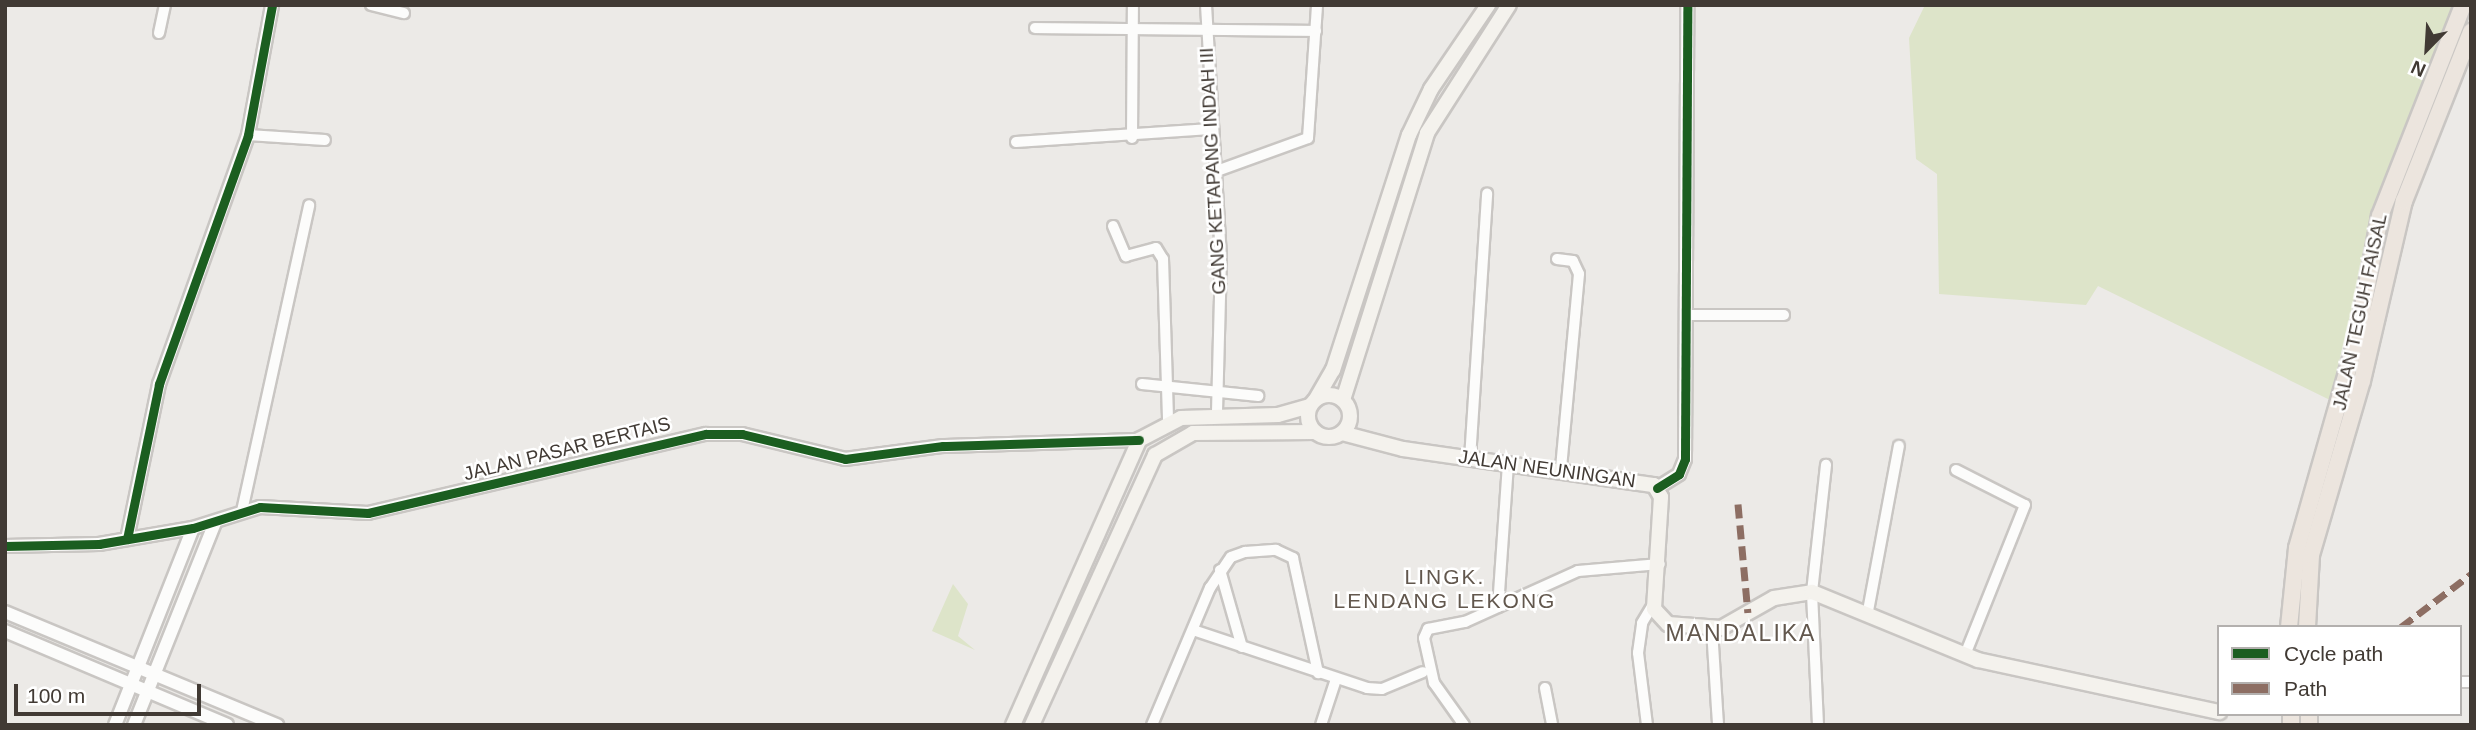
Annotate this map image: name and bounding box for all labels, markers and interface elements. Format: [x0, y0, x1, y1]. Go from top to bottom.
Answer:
north arrow [2392, 14, 2462, 84]
street label: GANG KETAPANG INDAH III [1195, 47, 1231, 295]
text: N [2408, 56, 2429, 81]
street label: JALAN TEGUH FAISAL [2328, 212, 2392, 412]
street label: JALAN PASAR BERTAIS [461, 412, 673, 486]
street label: JALAN NEUNINGAN [1457, 445, 1637, 493]
district label: LINGK. LENDANG LEKONG [1335, 564, 1555, 614]
district label: MANDALIKA [1667, 619, 1815, 647]
legend [2217, 625, 2462, 716]
text: Cycle path [2284, 642, 2383, 665]
scale bar [18, 670, 205, 714]
text: Path [2284, 677, 2327, 700]
text: 100 m [27, 684, 85, 707]

